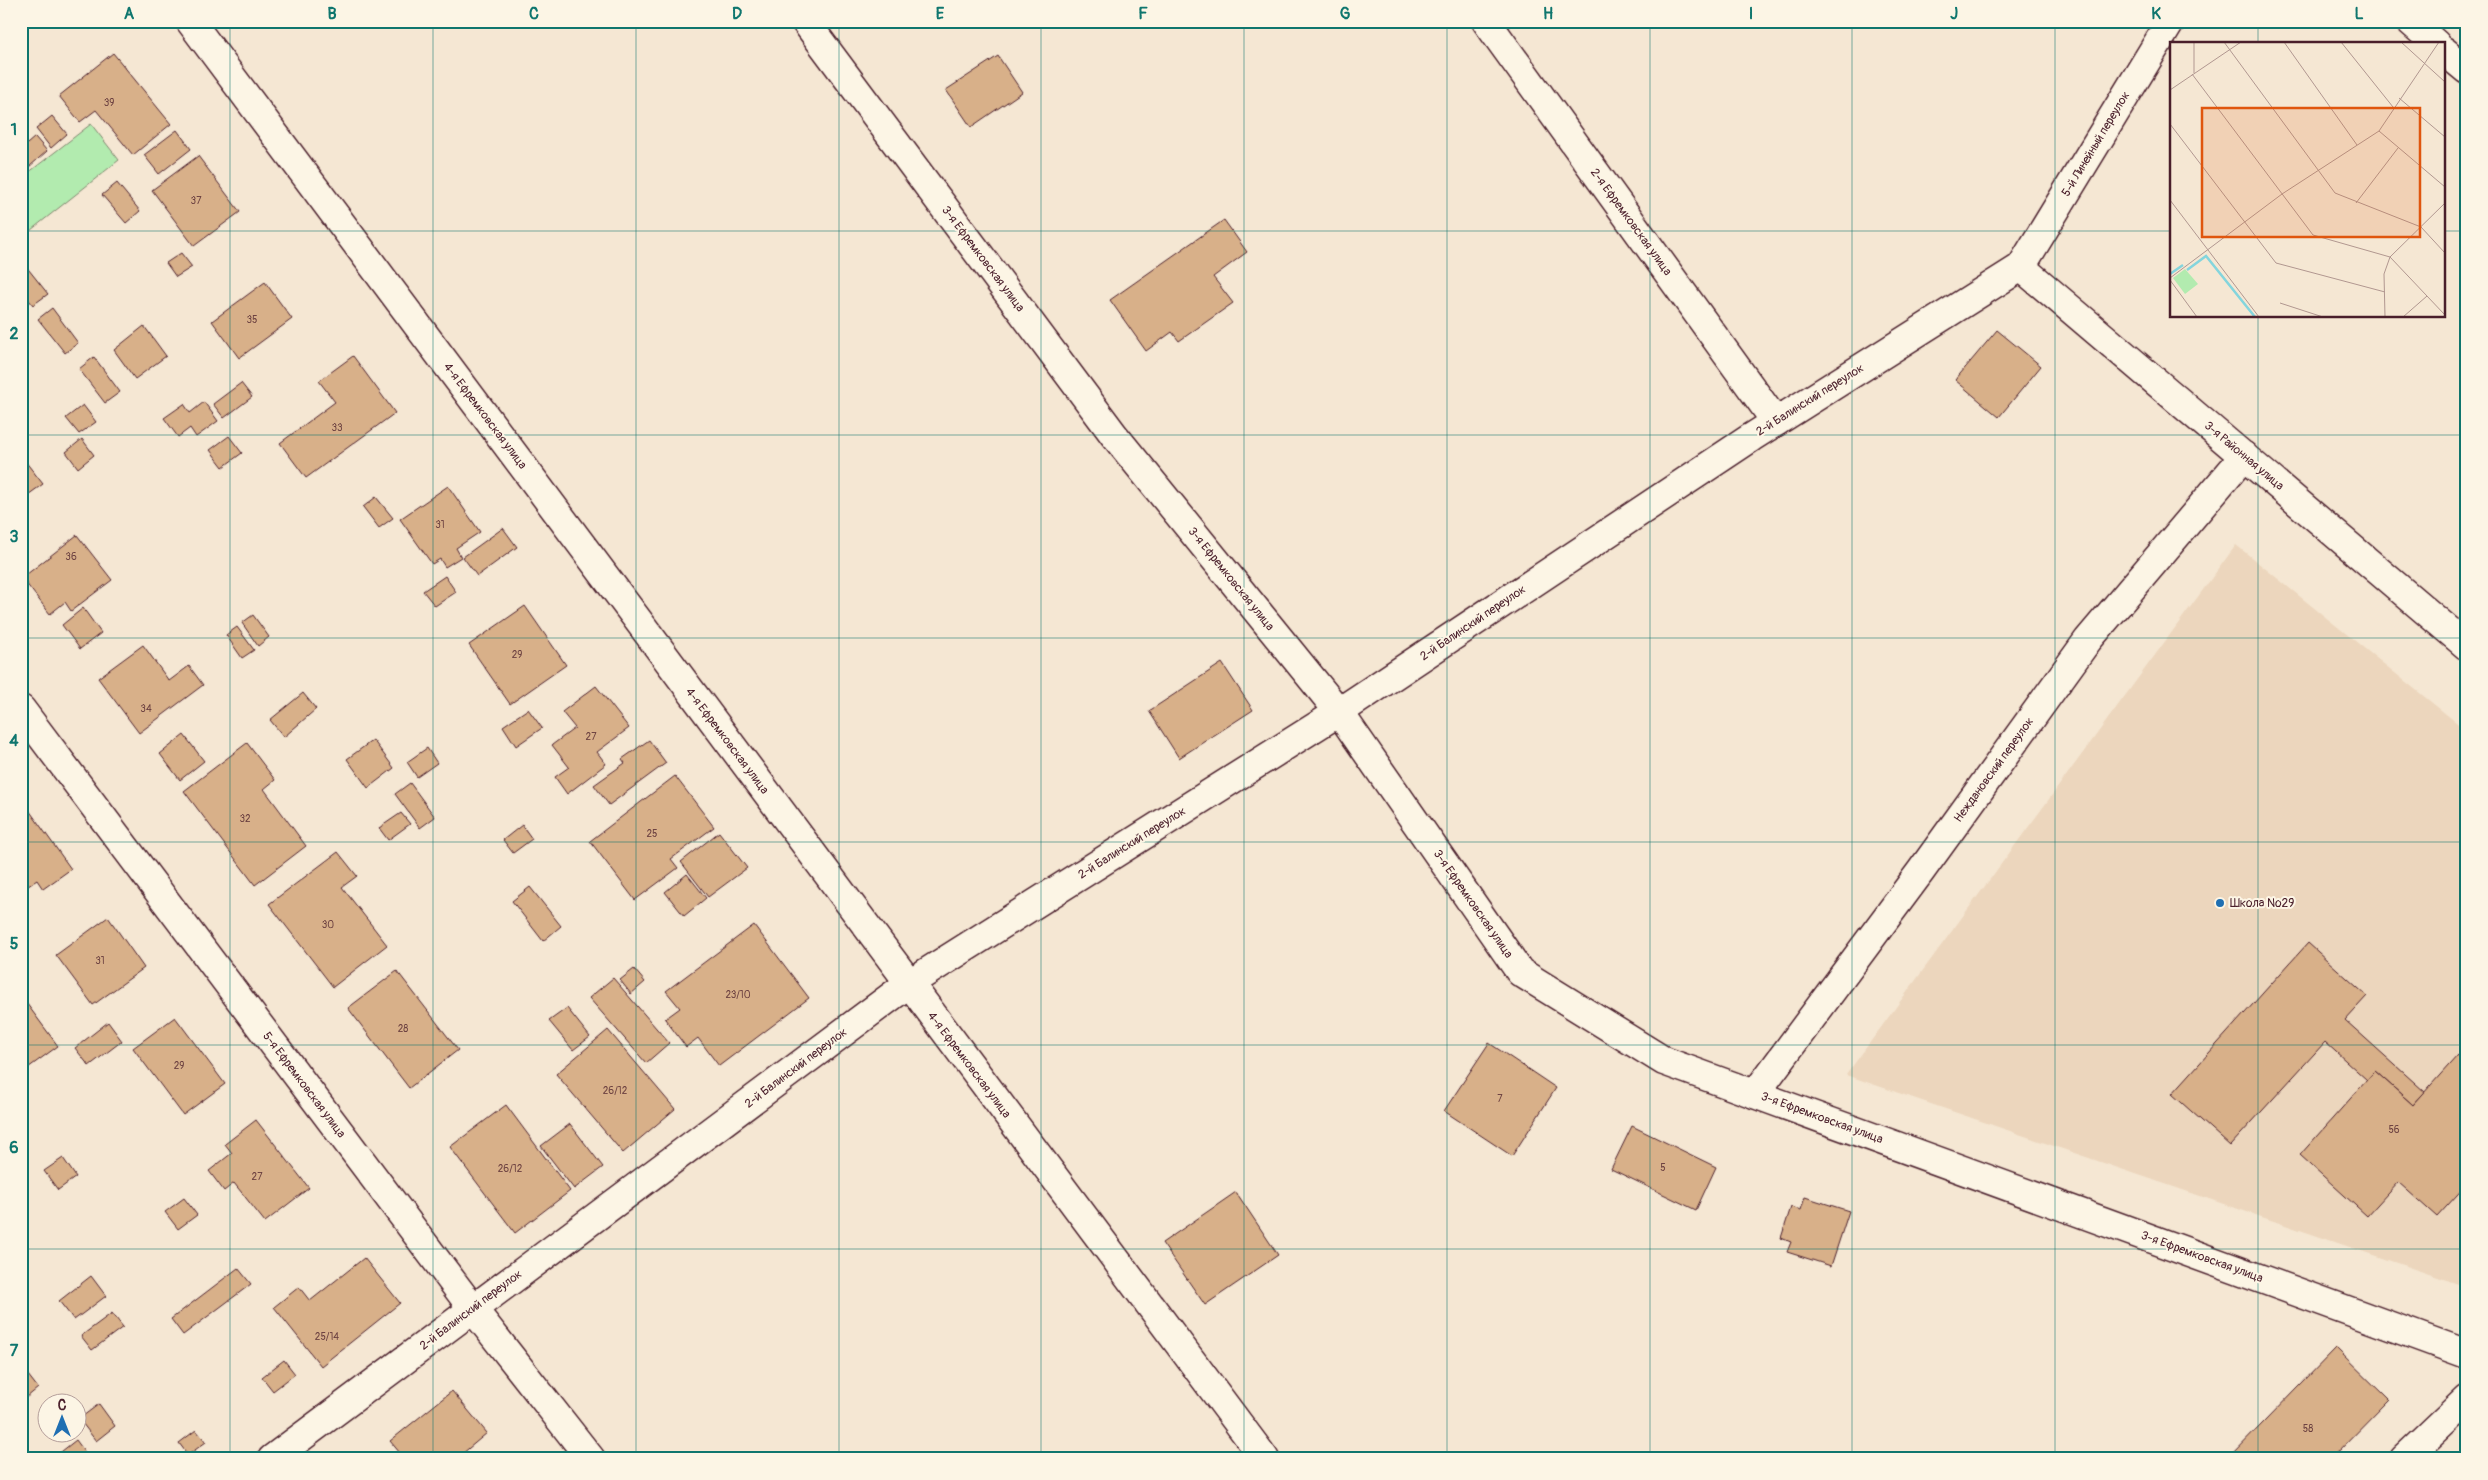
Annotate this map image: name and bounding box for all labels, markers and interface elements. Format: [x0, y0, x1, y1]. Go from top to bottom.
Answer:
text: A [124, 4, 135, 24]
text: B [327, 4, 337, 24]
text: C [529, 4, 539, 24]
text: D [732, 4, 742, 24]
text: E [936, 4, 945, 24]
text: F [1138, 4, 1148, 24]
text: G [1340, 4, 1351, 24]
text: H [1543, 4, 1553, 24]
text: I [1749, 4, 1753, 24]
text: J [1950, 4, 1958, 24]
text: K [2151, 4, 2161, 24]
text: L [2354, 4, 2364, 24]
inset map [2170, 42, 2446, 318]
street label: 5-й Линейный переулок [2059, 89, 2133, 199]
house number: 39 [104, 97, 114, 109]
text: 1 [11, 120, 17, 140]
street label: 2-я Ефремковская улица [1587, 165, 1675, 279]
house number: 37 [191, 195, 202, 207]
street label: 3-я Ефремковская улица [938, 203, 1028, 315]
house number: 35 [247, 314, 258, 326]
text: 2 [10, 324, 19, 344]
street label: 4-я Ефремковская улица [440, 360, 530, 472]
street label: 2-й Балинский переулок [1753, 361, 1867, 439]
street label: 3-я Районная улица [2201, 418, 2287, 494]
house number: 33 [331, 422, 343, 434]
house number: 31 [435, 519, 445, 531]
street label: 3-я Ефремковская улица [1185, 524, 1278, 634]
text: 3 [10, 527, 19, 547]
house number: 36 [65, 551, 77, 563]
street label: 2-й Балинский переулок [1417, 582, 1529, 664]
house number: 29 [512, 649, 522, 661]
street label: 4-я Ефремковская улица [682, 685, 772, 797]
house number: 34 [140, 703, 152, 715]
street label: Неждановский переулок [1951, 715, 2037, 825]
text: 4 [9, 731, 19, 751]
house number: 27 [586, 731, 597, 743]
street label: 2-й Балинский переулок [1075, 804, 1189, 882]
house number: 32 [239, 813, 251, 825]
house number: 25 [646, 828, 658, 840]
street label: 3-я Ефремковская улица [1430, 847, 1516, 961]
place label: Школа №29 [2230, 896, 2294, 911]
marker: Школа №29 [2214, 897, 2226, 909]
house number: 30 [322, 919, 334, 931]
text: 5 [10, 934, 19, 954]
house number: 31 [95, 955, 105, 967]
house number: 23/10 [725, 989, 751, 1001]
street label: 4-я Ефремковская улица [924, 1009, 1014, 1121]
house number: 28 [398, 1023, 408, 1035]
street label: 2-й Балинский переулок [742, 1025, 850, 1111]
street label: 5-я Ефремковская улица [259, 1029, 349, 1141]
house number: 29 [174, 1060, 184, 1072]
house number: 26/12 [603, 1085, 628, 1097]
street label: 3-я Ефремковская улица [1759, 1089, 1885, 1147]
house number: 7 [1497, 1093, 1503, 1105]
house number: 56 [2388, 1124, 2400, 1136]
text: 6 [9, 1138, 19, 1158]
house number: 5 [1660, 1162, 1666, 1174]
house number: 26/12 [498, 1163, 523, 1175]
house number: 27 [252, 1171, 263, 1183]
street label: 3-я Ефремковская улица [2139, 1228, 2265, 1286]
street label: 2-й Балинский переулок [417, 1267, 525, 1353]
house number: 25/14 [315, 1331, 339, 1343]
text: 7 [10, 1341, 19, 1361]
north arrow [38, 1392, 88, 1442]
text: С [58, 1397, 67, 1414]
house number: 58 [2303, 1423, 2313, 1435]

